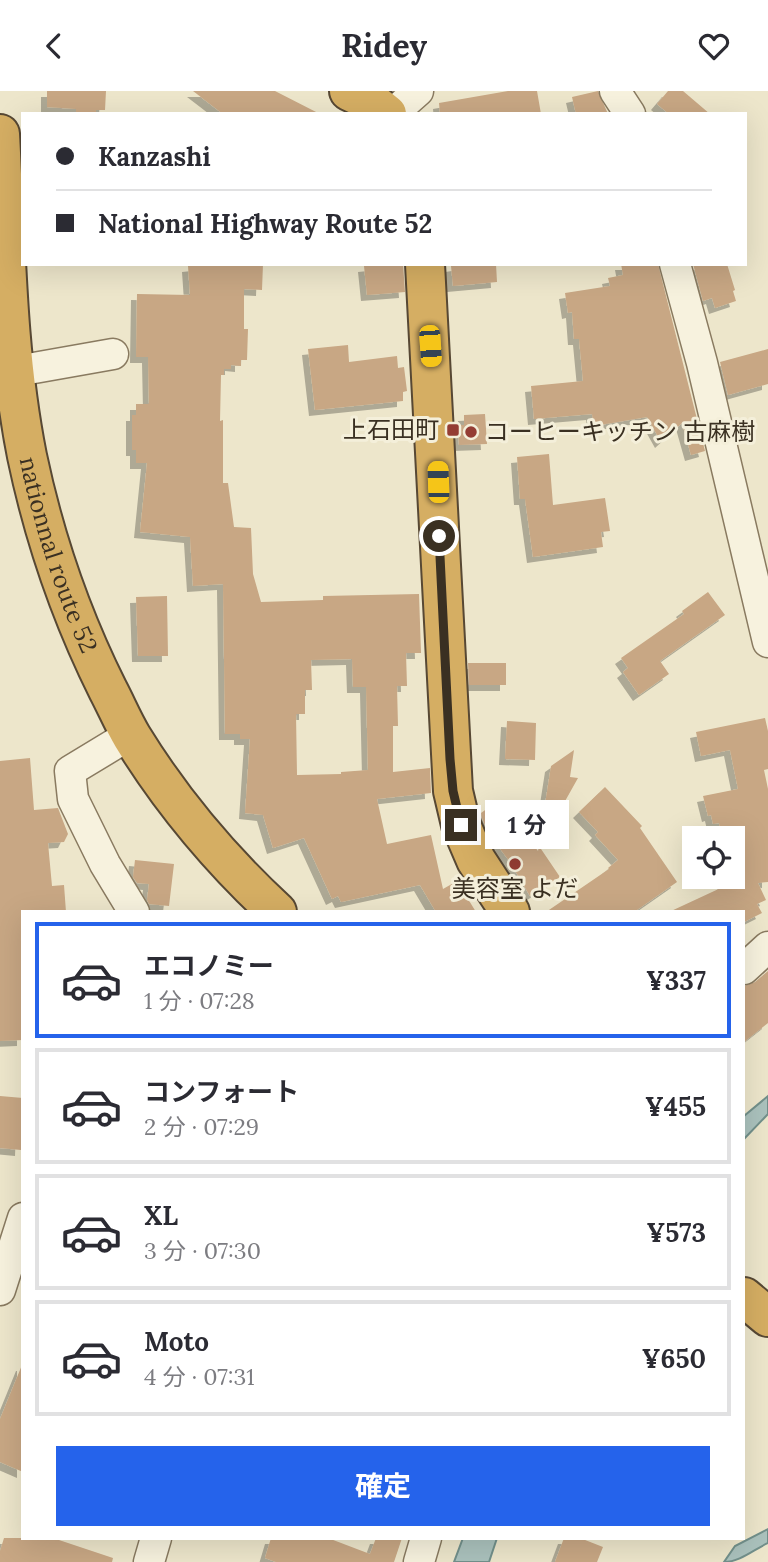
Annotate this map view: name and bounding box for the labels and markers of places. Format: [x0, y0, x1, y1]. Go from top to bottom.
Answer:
place label: 上石田町 [343, 414, 439, 445]
place label: コーヒーキッチン 古麻樹 [485, 416, 755, 447]
marker: 上石田町 [445, 422, 461, 438]
marker: コーヒーキッチン 古麻樹 [463, 424, 479, 440]
marker: 美容室 よだ [507, 856, 523, 872]
place label: 美容室 よだ [452, 873, 578, 904]

